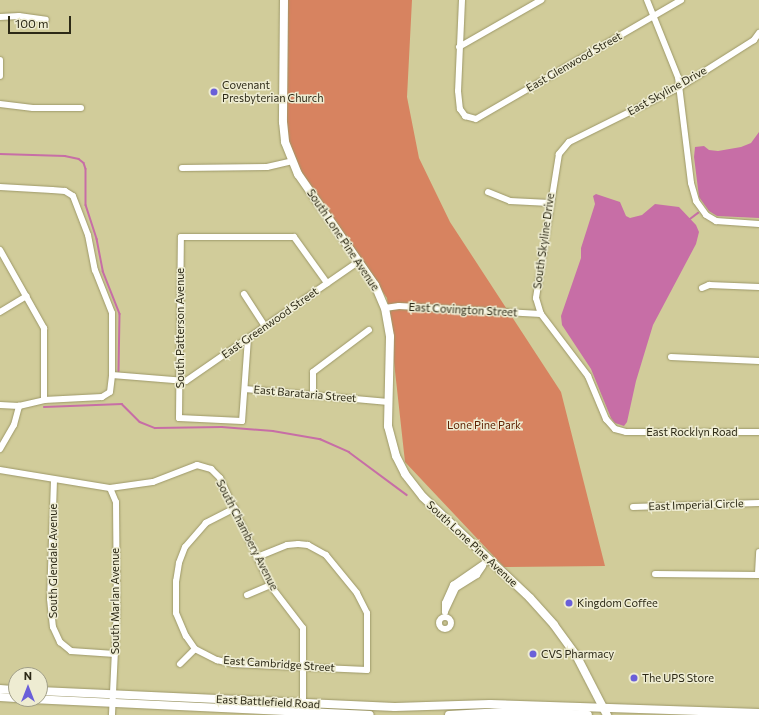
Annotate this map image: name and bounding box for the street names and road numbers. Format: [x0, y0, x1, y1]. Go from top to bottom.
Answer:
street label: East Glenwood Street [524, 29, 624, 95]
street label: East Skyline Drive [625, 64, 709, 118]
street label: South Lone Pine Avenue [304, 187, 382, 293]
street label: South Skyline Drive [531, 192, 557, 290]
street label: South Patterson Avenue [173, 268, 187, 388]
street label: East Greenwood Street [219, 285, 321, 361]
street label: East Covington Street [408, 301, 518, 319]
street label: East Barataria Street [253, 383, 357, 405]
street label: East Rocklyn Road [646, 425, 738, 439]
street label: South Chambery Avenue [213, 477, 281, 593]
street label: East Imperial Circle [648, 497, 744, 513]
street label: South Lone Pine Avenue [424, 498, 520, 590]
street label: South Glendale Avenue [46, 504, 60, 618]
street label: South Marlan Avenue [108, 548, 122, 654]
street label: East Cambridge Street [223, 654, 335, 674]
street label: East Battlefield Road [216, 693, 320, 711]

